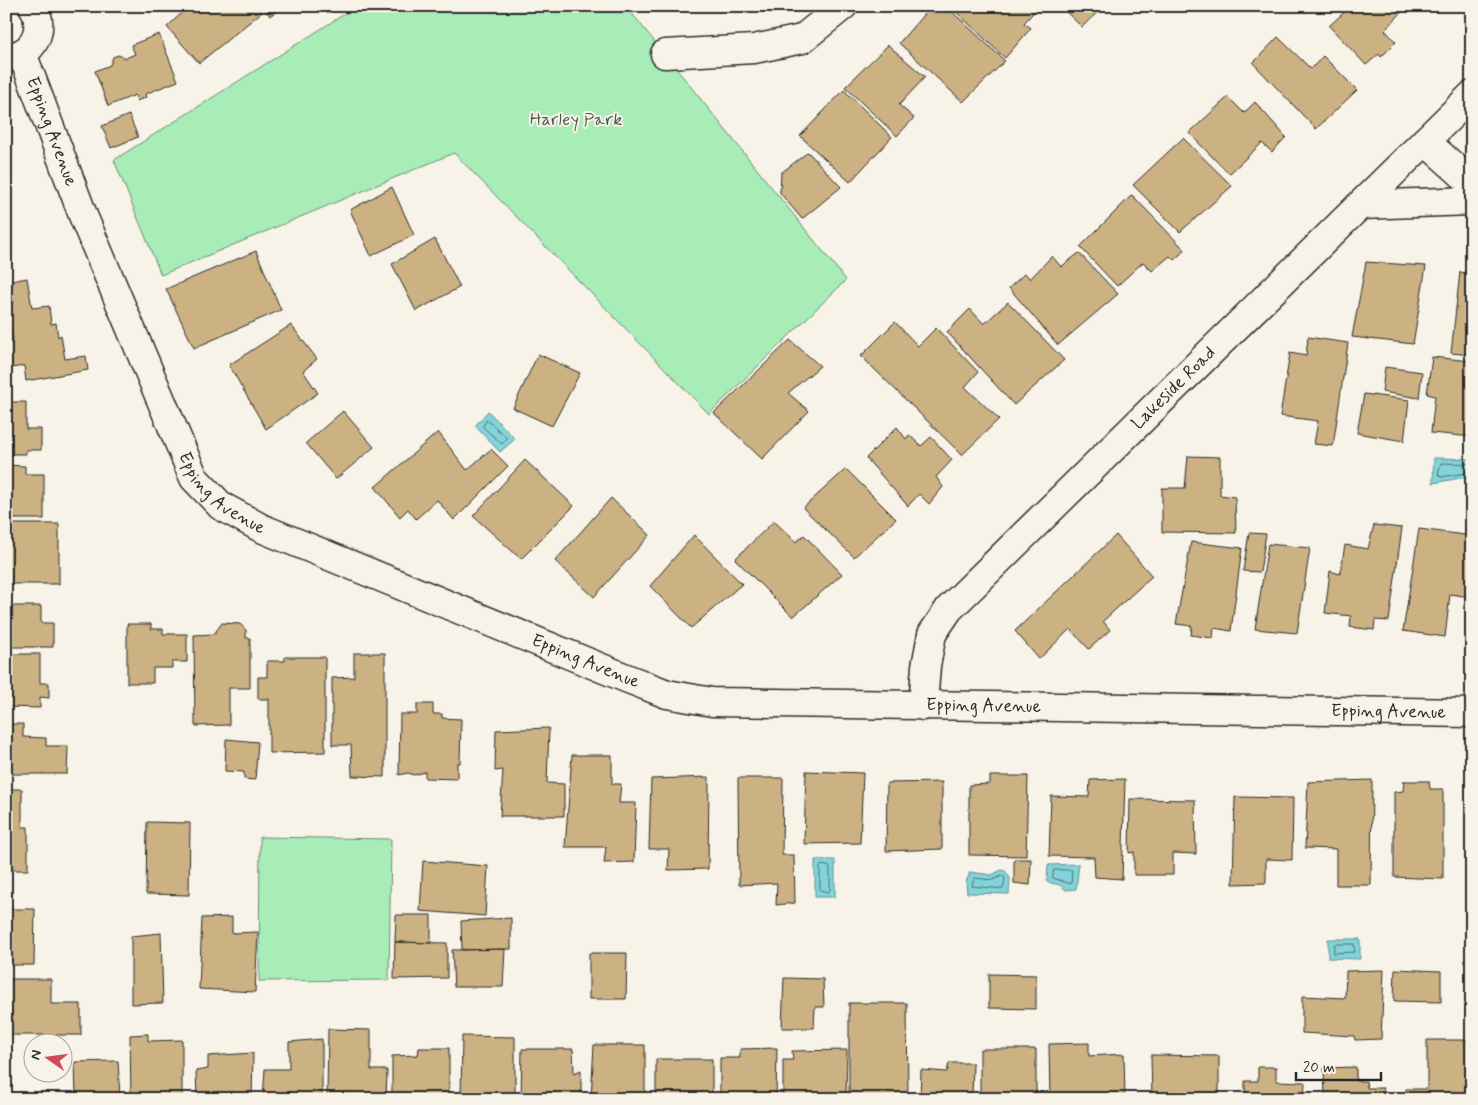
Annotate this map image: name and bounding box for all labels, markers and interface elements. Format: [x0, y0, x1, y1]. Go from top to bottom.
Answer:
street label: Epping Avenue [20, 74, 83, 190]
park label: Harley Park [530, 108, 622, 132]
street label: Lakeside Road [1126, 341, 1221, 435]
street label: Epping Avenue [172, 448, 270, 540]
street label: Epping Avenue [528, 628, 643, 694]
street label: Epping Avenue [926, 693, 1041, 719]
street label: Epping Avenue [1331, 699, 1446, 725]
north arrow [22, 1032, 72, 1082]
text: N [26, 1048, 46, 1062]
scale bar [1296, 1050, 1380, 1082]
text: 20 m [1303, 1058, 1335, 1078]

